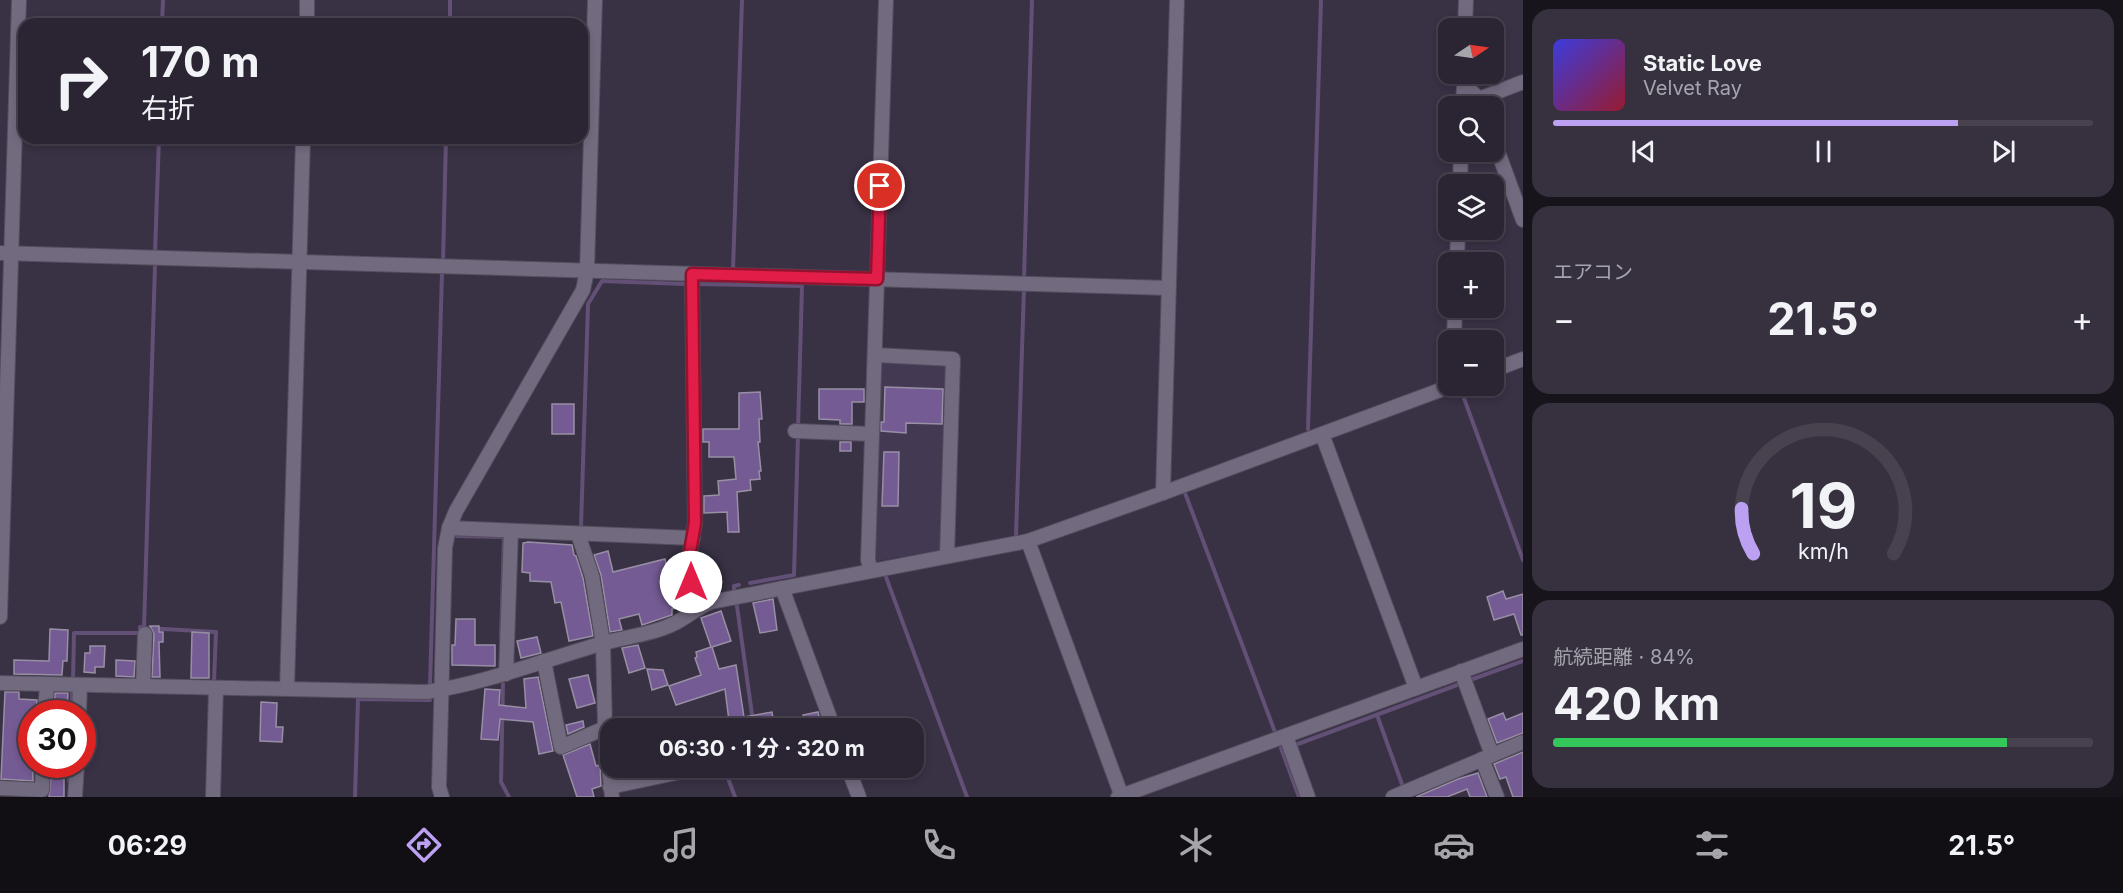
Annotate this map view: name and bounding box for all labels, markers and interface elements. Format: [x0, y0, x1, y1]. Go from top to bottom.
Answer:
north arrow [1438, 18, 1504, 84]
map controls [1438, 18, 1504, 396]
text: 170 m [141, 36, 259, 87]
icon: right [42, 42, 120, 120]
text: Static Love [1643, 50, 1762, 76]
text: Velvet Ray [1643, 76, 1742, 100]
text: 右折 [141, 92, 195, 125]
button: search [1438, 96, 1504, 162]
icon: previous [1627, 135, 1660, 168]
icon: pause [1807, 135, 1840, 168]
icon: next [1987, 135, 2020, 168]
pin [854, 160, 905, 211]
icon: arrive [863, 169, 896, 202]
button: layers [1438, 174, 1504, 240]
button: + [1438, 252, 1504, 318]
text: エアコン [1553, 260, 1633, 284]
text: 21.5° [1767, 291, 1879, 346]
text: − [1553, 299, 1575, 339]
text: + [2071, 299, 2093, 339]
button: − [1438, 330, 1504, 396]
text: 19 [1789, 468, 1857, 543]
text: km/h [1798, 538, 1848, 564]
position arrow [659, 550, 723, 614]
text: 航続距離 · 84% [1553, 645, 1695, 669]
text: 420 km [1553, 676, 1720, 731]
speed limit sign: 30 [18, 700, 96, 778]
text: 06:30 · 1 分 · 320 m [659, 735, 865, 761]
icon: directions [403, 824, 445, 866]
icon: music [660, 824, 702, 866]
icon: phone [918, 824, 960, 866]
icon: climate [1175, 824, 1217, 866]
icon: car [1433, 824, 1475, 866]
icon: filters [1691, 824, 1733, 866]
text: 06:29 [108, 829, 187, 862]
text: 21.5° [1948, 829, 2015, 862]

